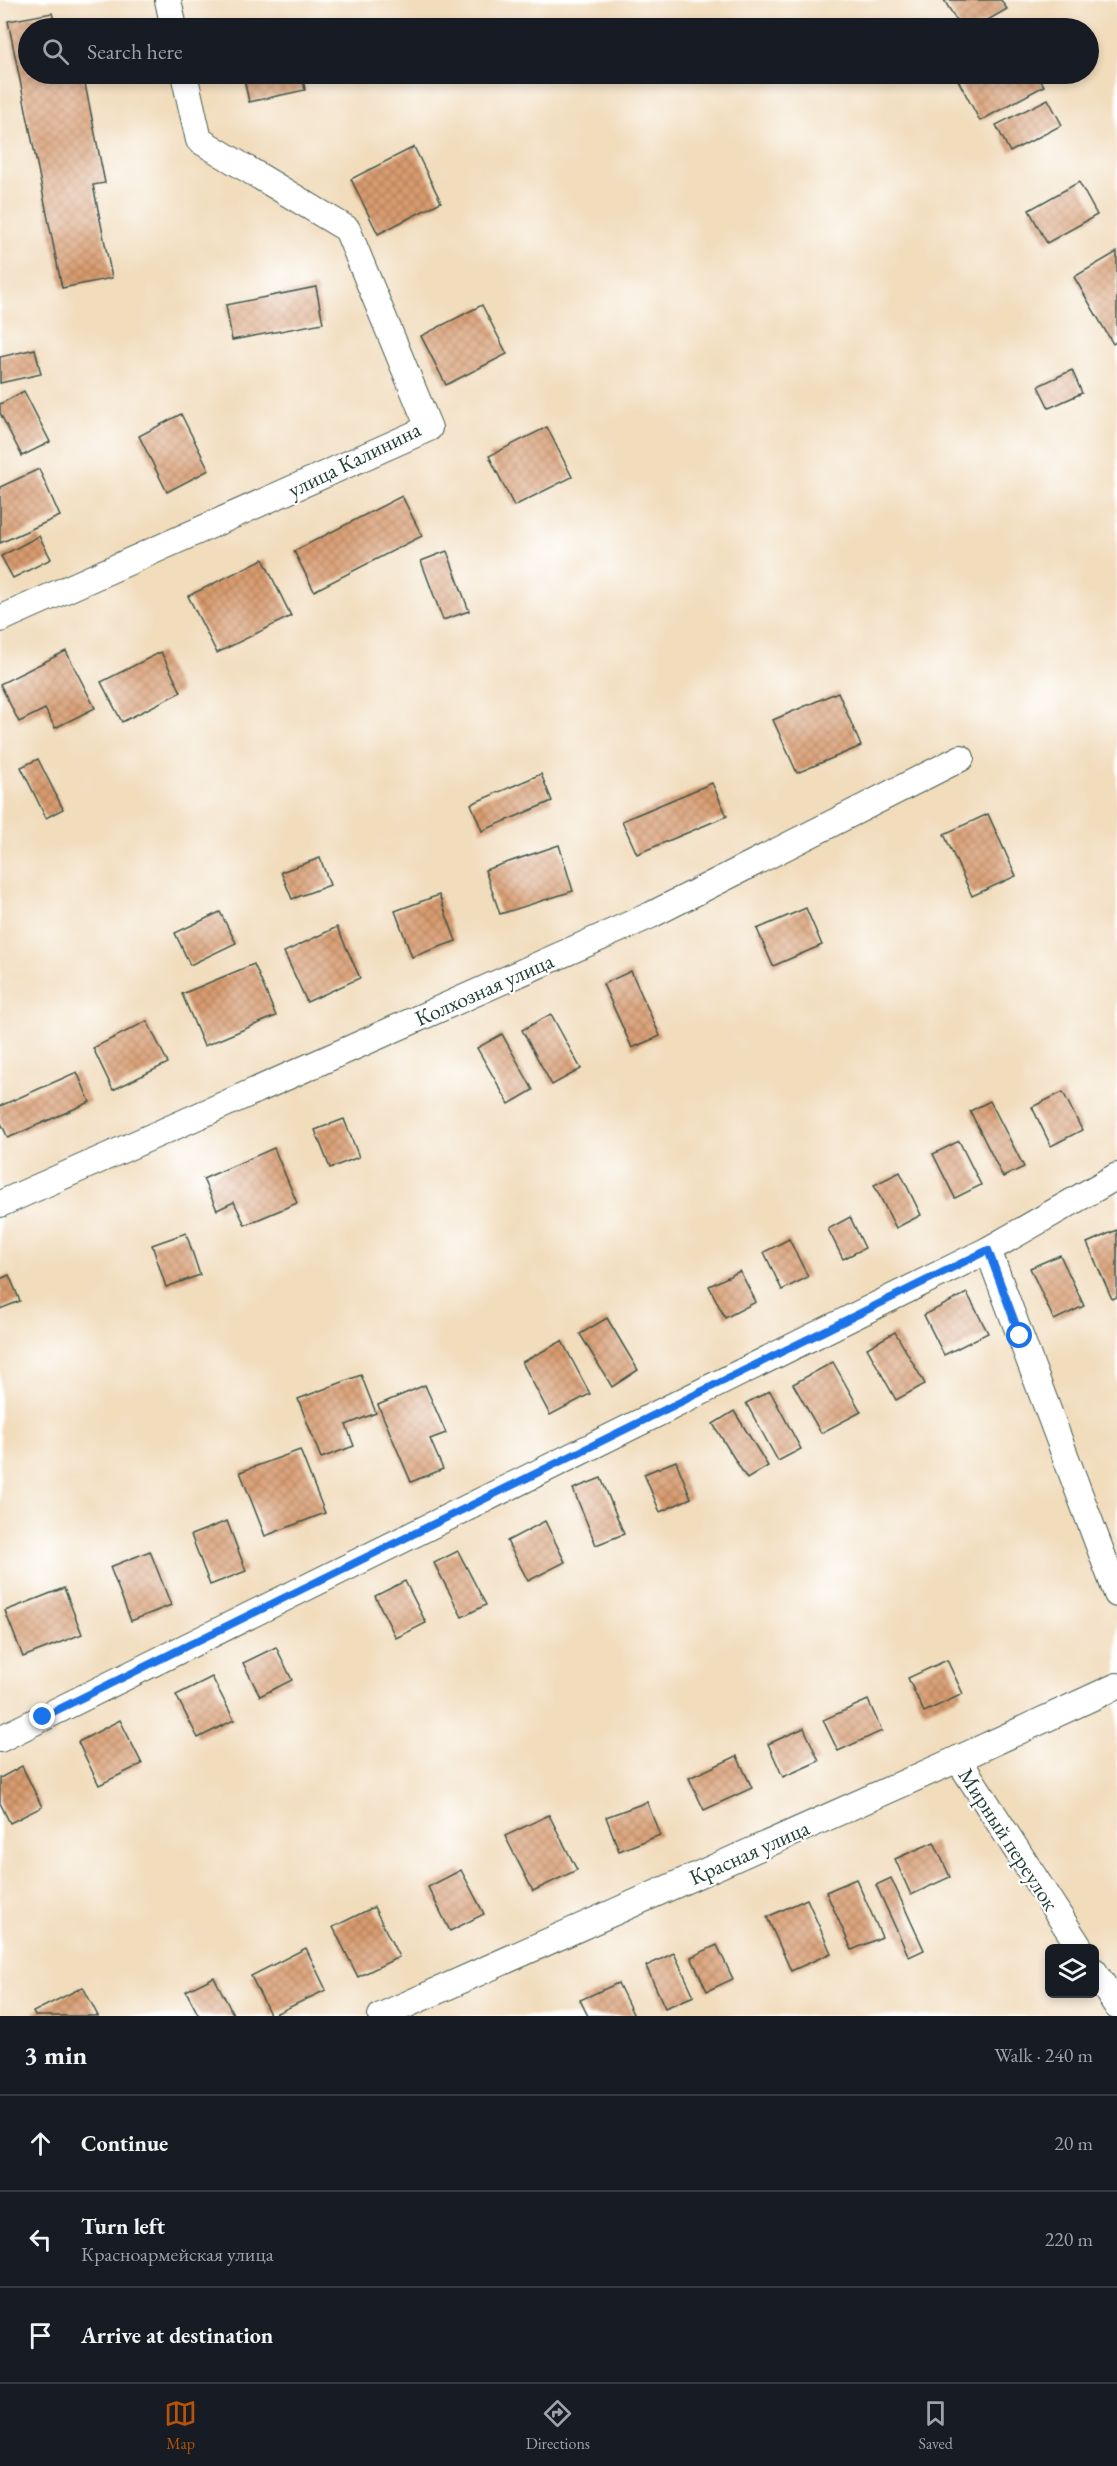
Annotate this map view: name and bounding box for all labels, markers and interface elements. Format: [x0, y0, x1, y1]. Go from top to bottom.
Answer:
search box [18, 18, 1099, 84]
icon: search [39, 35, 72, 68]
text: Search here [87, 37, 182, 66]
street label: улица Калинина [283, 415, 426, 504]
street label: Колхозная улица [410, 946, 558, 1033]
route start [1006, 1322, 1032, 1348]
route end [29, 1703, 55, 1729]
street label: Мирный переулок [952, 1762, 1066, 1917]
street label: Красная улица [684, 1813, 814, 1892]
map controls [1045, 1944, 1099, 1998]
button: layers [1045, 1944, 1099, 1998]
text: 3 min [24, 2038, 87, 2072]
text: Walk · 240 m [994, 2042, 1093, 2068]
icon: ahead [24, 2127, 57, 2160]
text: Continue [81, 2129, 168, 2158]
text: 20 m [1054, 2130, 1093, 2156]
text: Turn left [81, 2212, 165, 2241]
icon: left [24, 2223, 57, 2256]
text: 220 m [1045, 2226, 1093, 2252]
text: Красноармейская улица [81, 2241, 274, 2267]
icon: arrive [24, 2319, 57, 2352]
text: Arrive at destination [81, 2321, 273, 2350]
tab: Map [164, 2397, 197, 2454]
tab: Directions [526, 2397, 590, 2454]
tab: Saved [918, 2397, 953, 2454]

